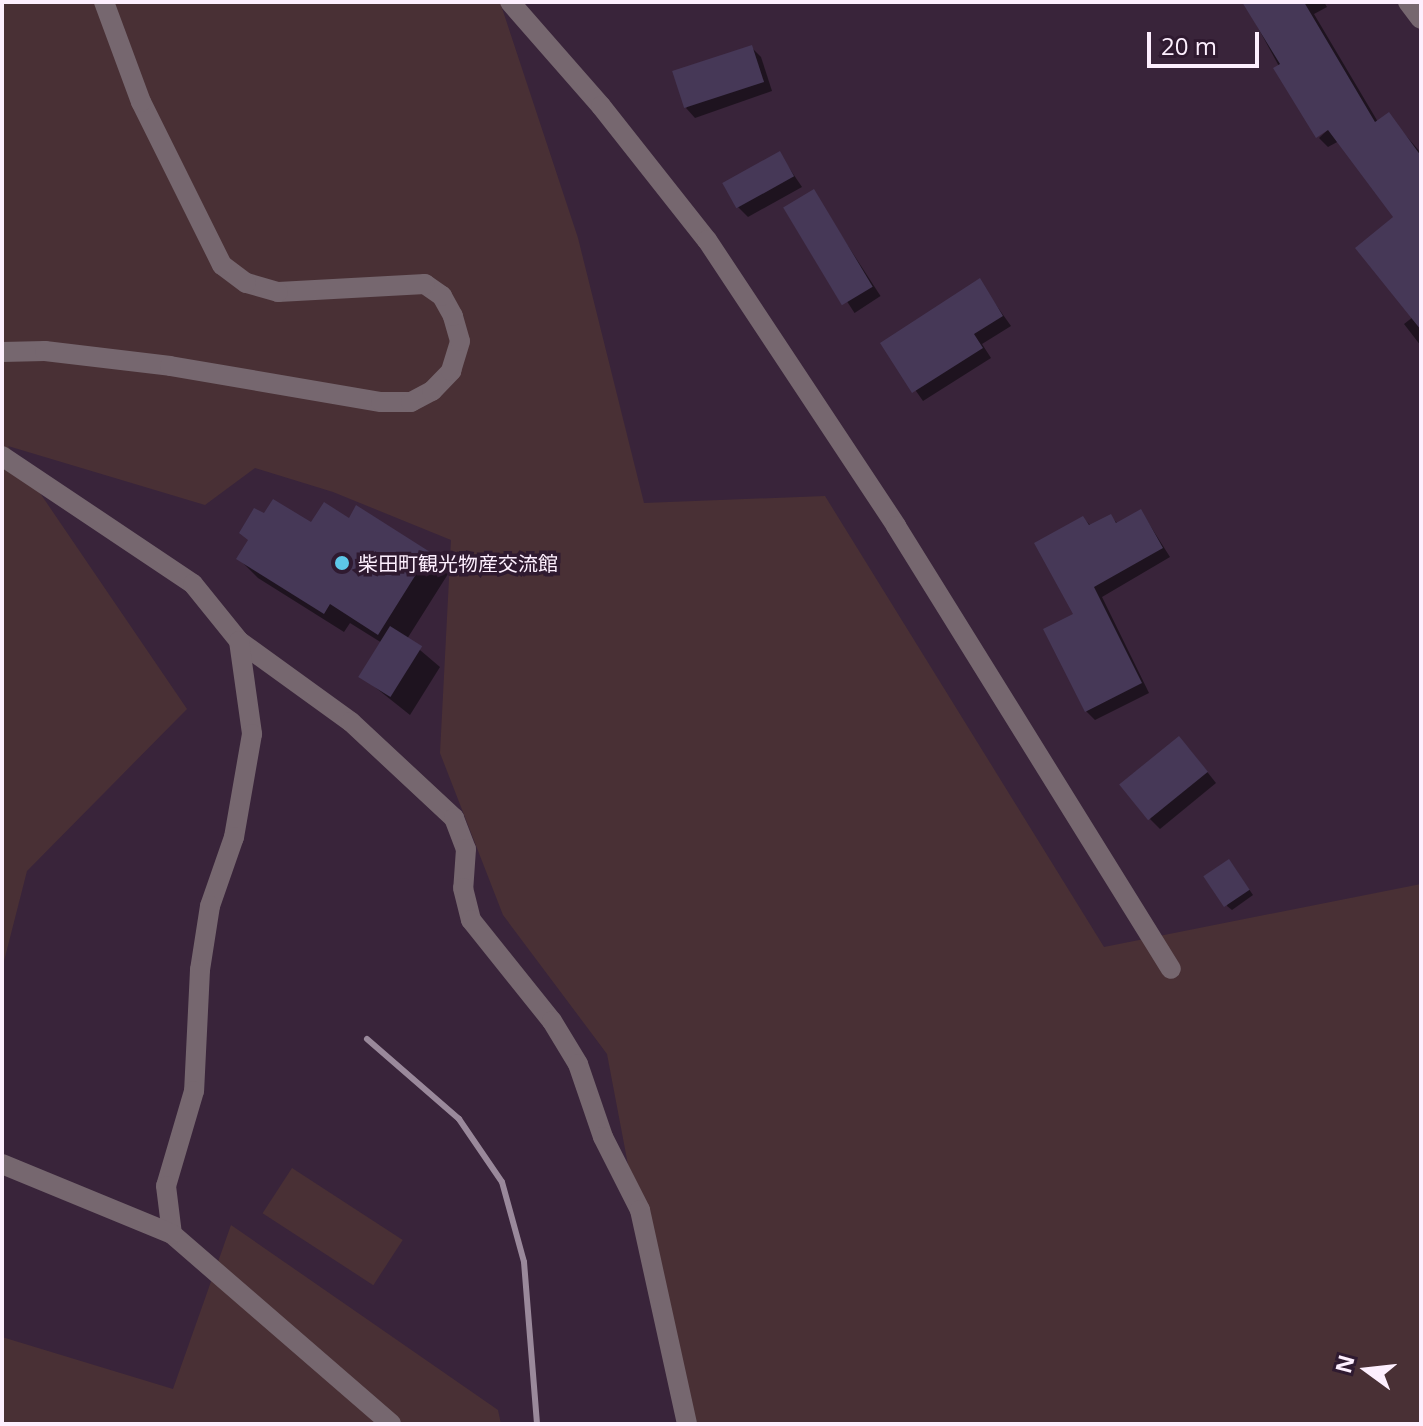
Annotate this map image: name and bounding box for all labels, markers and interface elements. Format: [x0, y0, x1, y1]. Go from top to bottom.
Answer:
scale bar [1151, 16, 1263, 66]
text: 20 m [1161, 29, 1217, 62]
place label: 柴田町観光物産交流館 [358, 551, 558, 575]
marker: 柴田町観光物産交流館 [333, 554, 351, 572]
north arrow [1327, 1330, 1407, 1410]
text: N [1327, 1351, 1361, 1376]

